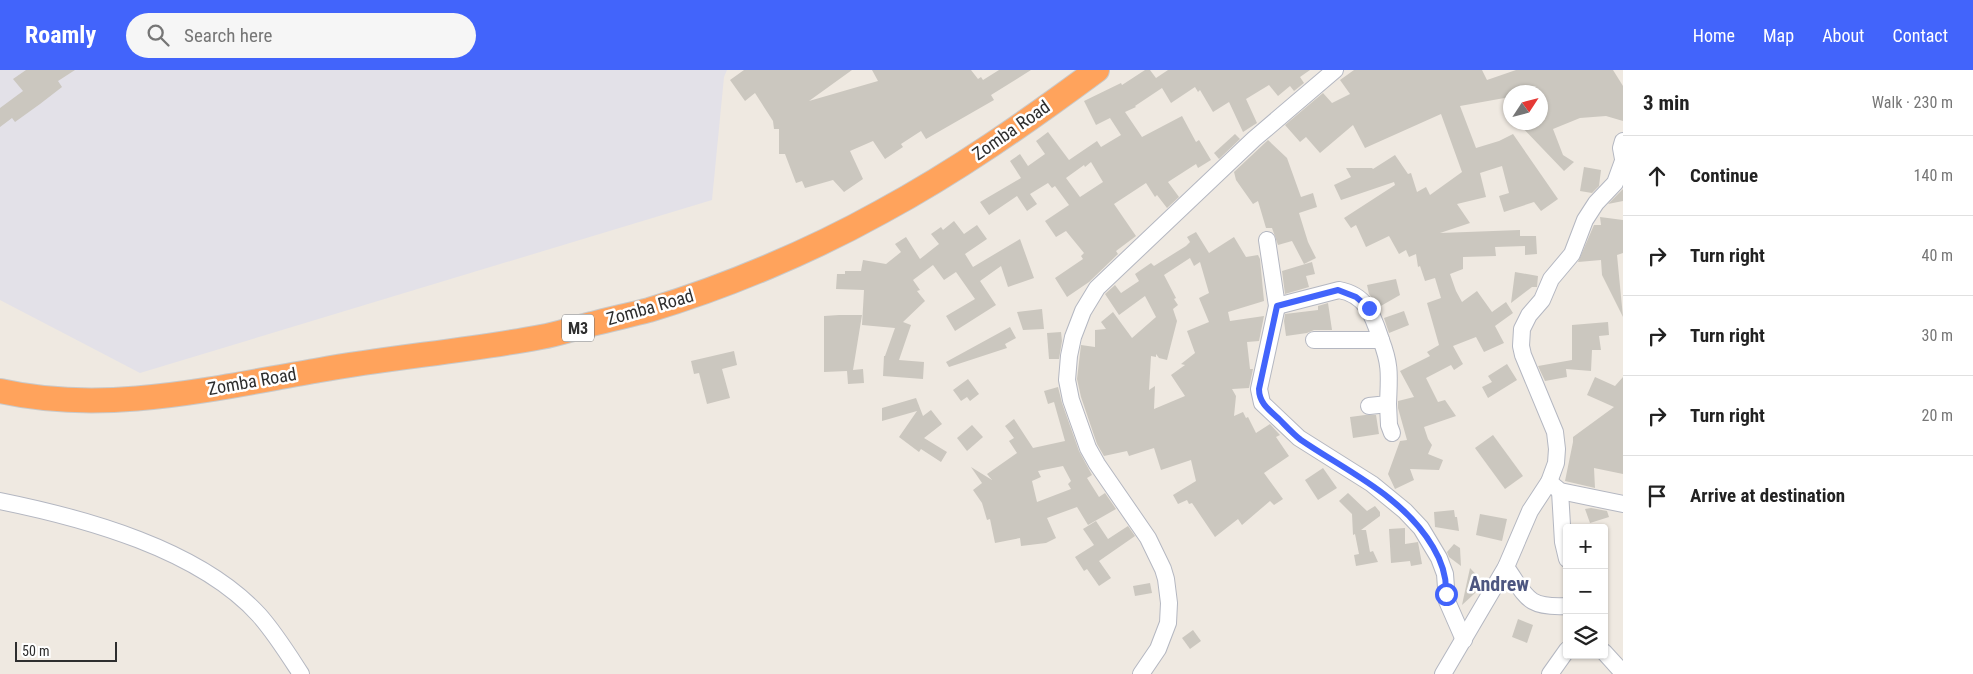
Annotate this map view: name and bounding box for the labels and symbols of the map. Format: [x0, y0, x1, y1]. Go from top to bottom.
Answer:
north arrow [1503, 85, 1548, 130]
street label: Zomba Road [968, 96, 1054, 164]
street label: Zomba Road [604, 285, 696, 329]
route end [1358, 297, 1381, 320]
road number: M3 [562, 314, 594, 342]
street label: Zomba Road [206, 363, 298, 399]
district label: Andrew [1469, 572, 1529, 596]
route start [1435, 583, 1458, 606]
scale bar [15, 639, 118, 662]

